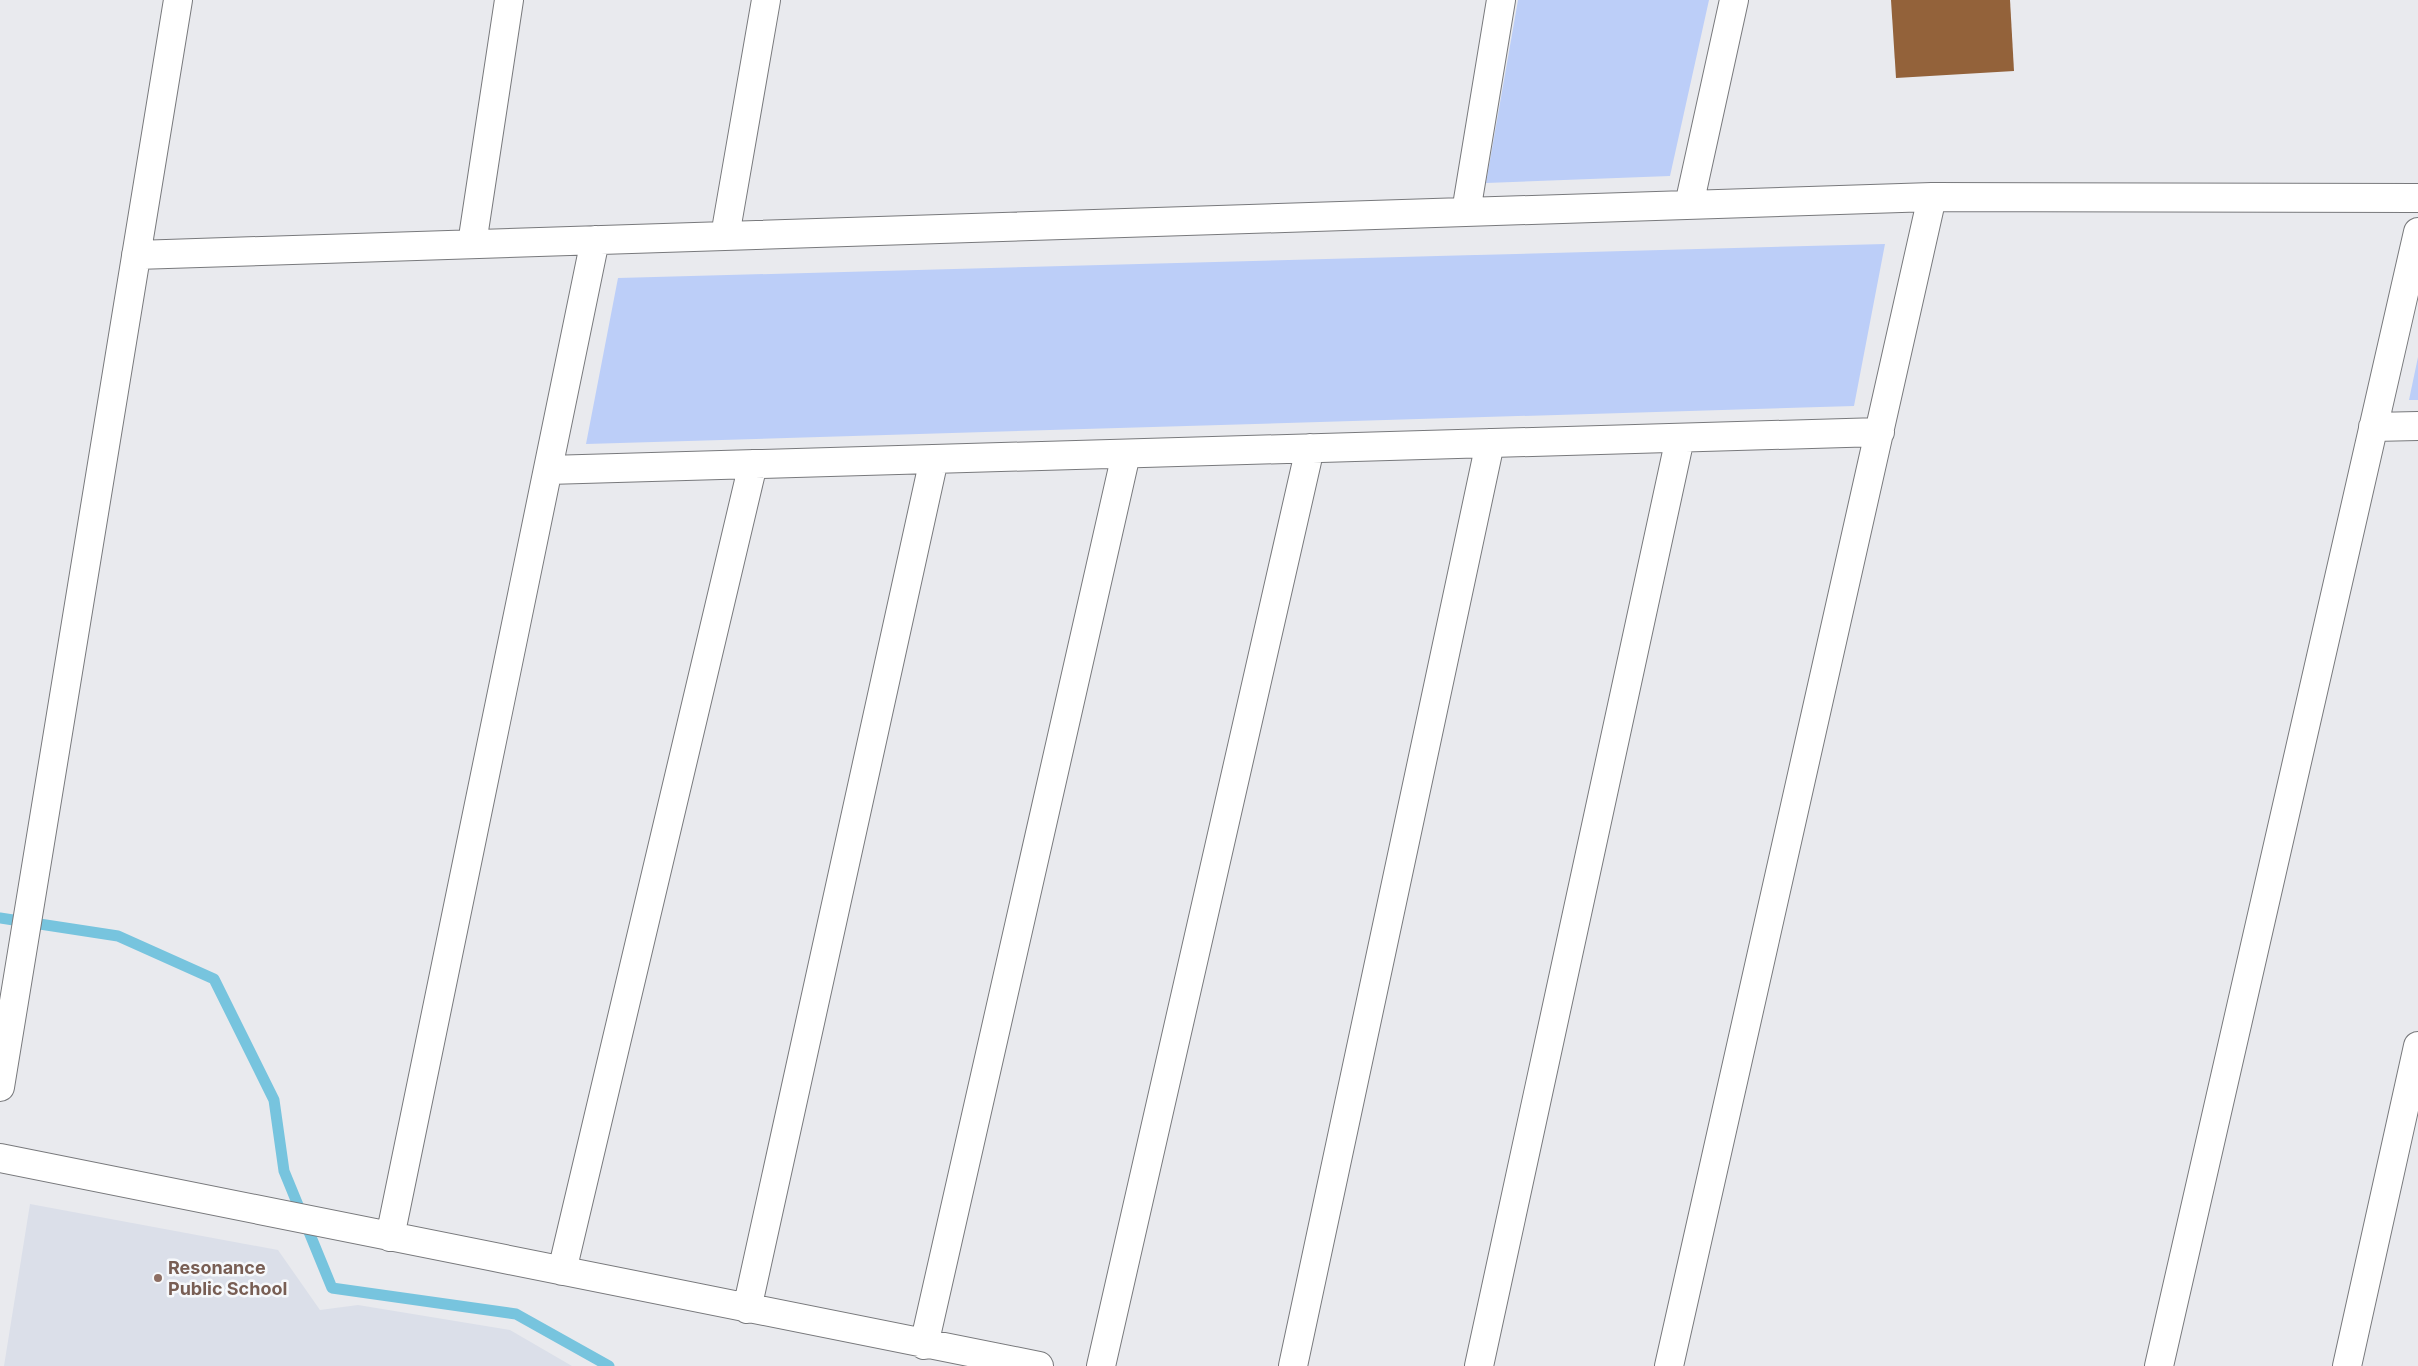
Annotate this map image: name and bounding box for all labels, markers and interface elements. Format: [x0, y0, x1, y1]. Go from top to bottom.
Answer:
place label: Resonance Public School [168, 1257, 287, 1299]
marker: Resonance Public School [152, 1272, 164, 1284]

